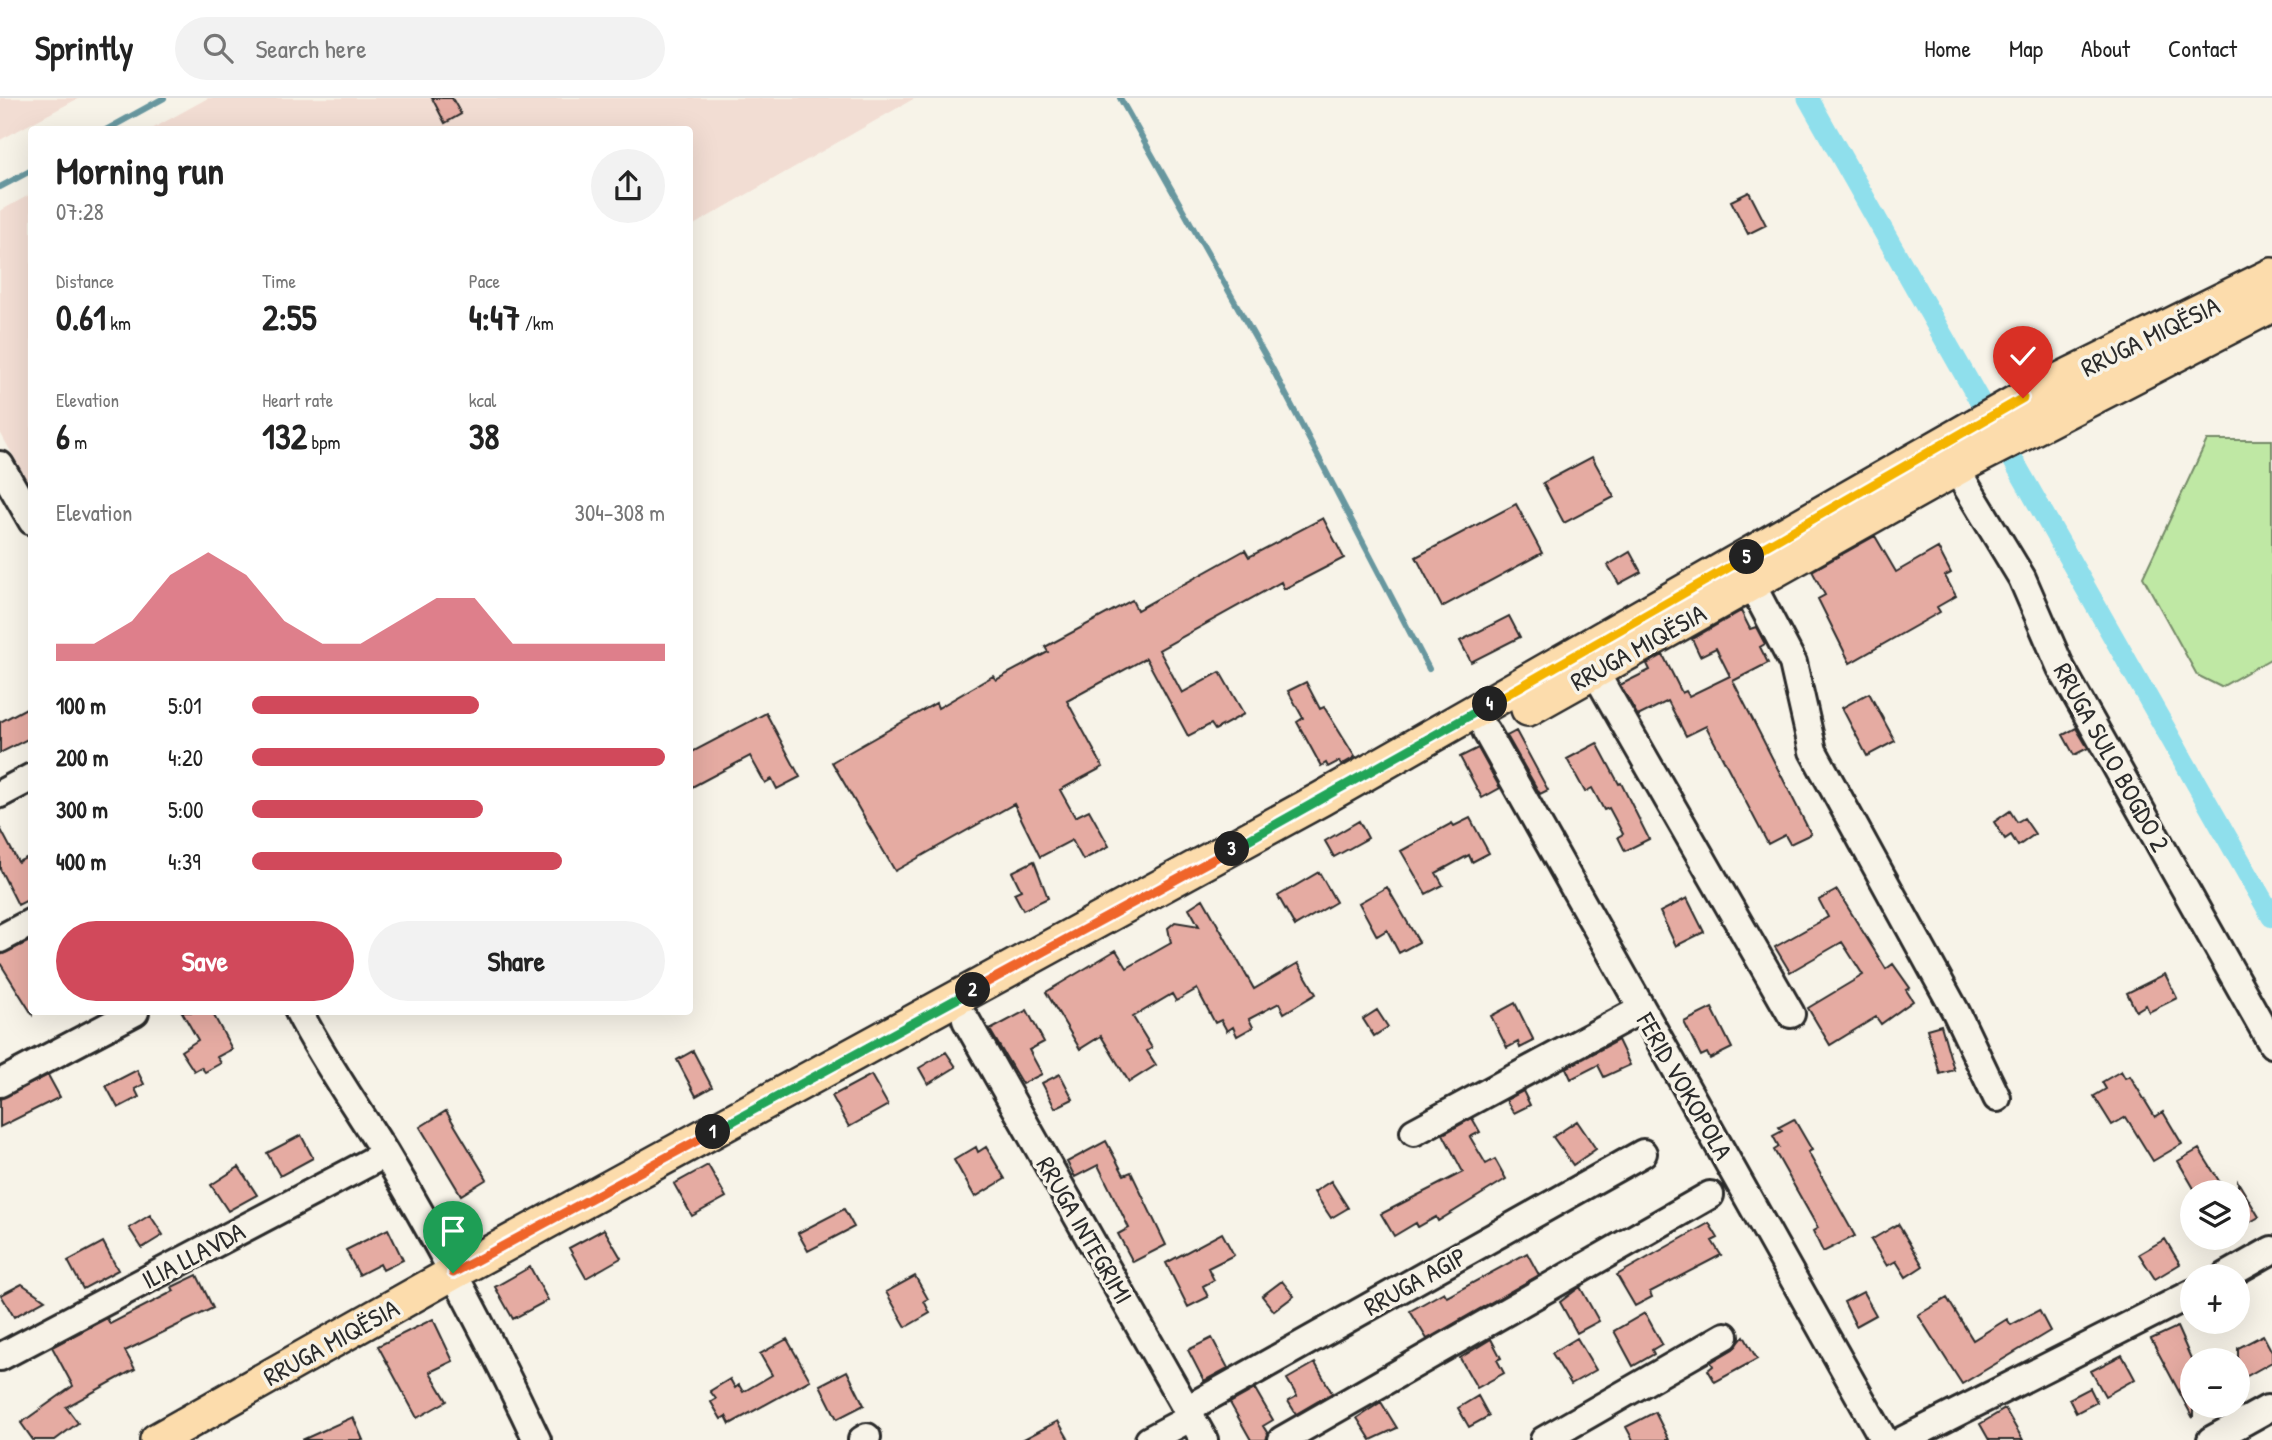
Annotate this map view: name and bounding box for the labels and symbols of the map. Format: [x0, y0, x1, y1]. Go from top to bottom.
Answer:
street label: RRUGA MIQËSIA [2075, 287, 2225, 385]
pin [1993, 326, 2053, 398]
pin: 5 [1730, 540, 1764, 574]
street label: RRUGA MIQËSIA [1564, 595, 1712, 699]
street label: RRUGA SULO BOGDO 2 [2046, 656, 2178, 858]
pin: 4 [1472, 686, 1508, 722]
pin: 3 [1214, 832, 1250, 866]
pin: 2 [956, 972, 990, 1008]
street label: FERID VOKOPOLA [1628, 1005, 1741, 1166]
pin: 1 [696, 1114, 730, 1150]
street label: RRUGA INTEGRIMI [1029, 1150, 1141, 1310]
pin [423, 1201, 483, 1273]
street label: ILIA LLAVDA [135, 1213, 251, 1297]
street label: RRUGA AGIP [1357, 1238, 1473, 1324]
street label: RRUGA MIQËSIA [257, 1290, 405, 1394]

